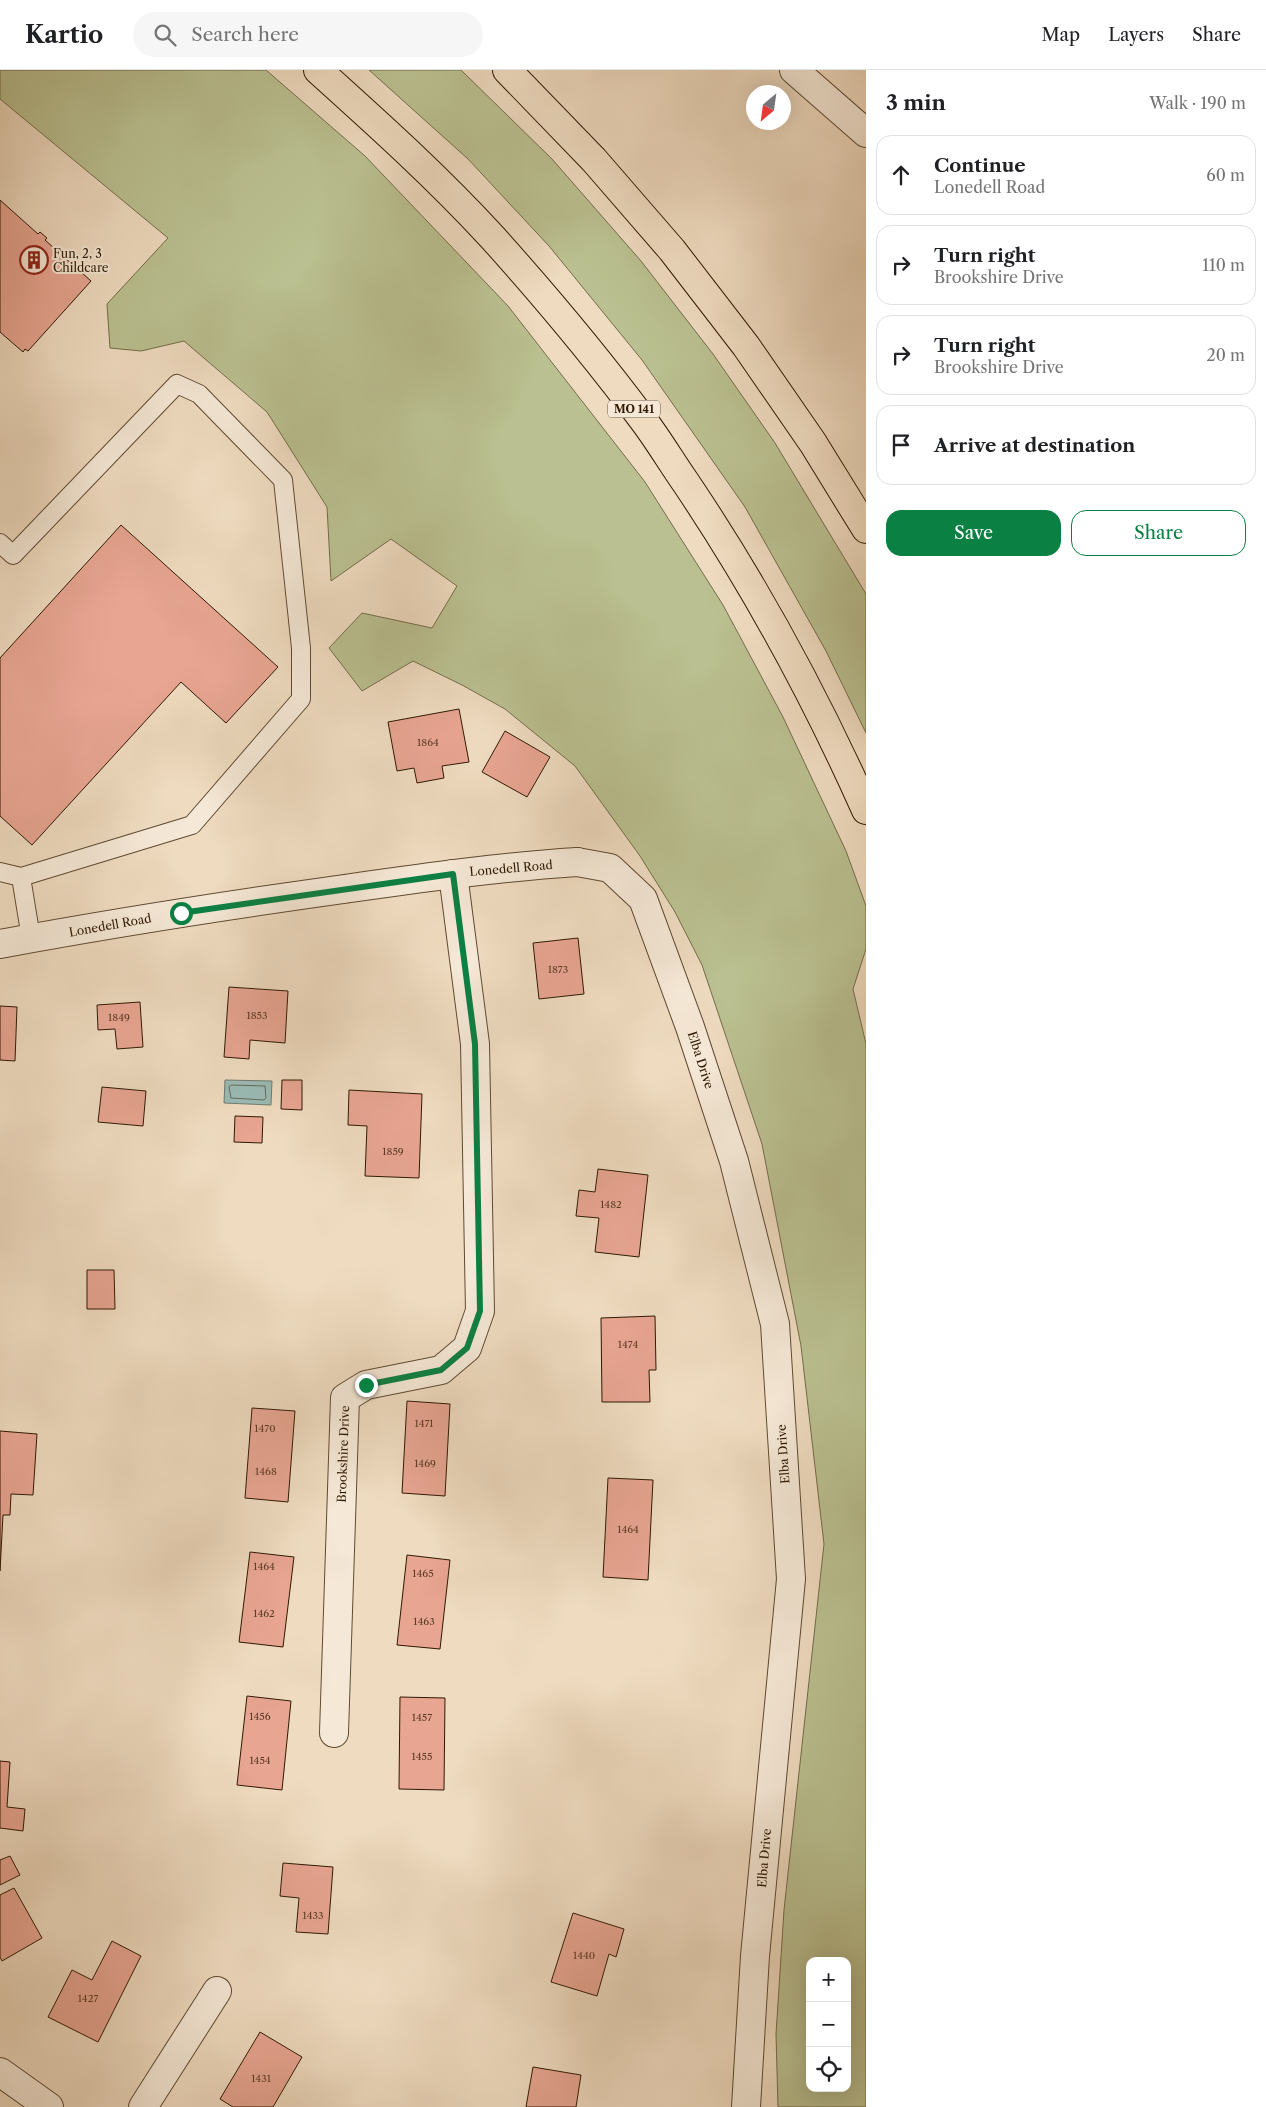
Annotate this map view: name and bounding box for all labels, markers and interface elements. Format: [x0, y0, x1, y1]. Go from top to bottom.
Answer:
search box [133, 12, 483, 57]
text: Kartio [25, 20, 103, 49]
icon: search [151, 21, 179, 49]
text: Search here [191, 23, 299, 46]
text: Map [1042, 24, 1080, 46]
text: Layers [1108, 24, 1164, 46]
text: Share [1192, 24, 1241, 46]
north arrow [746, 85, 791, 130]
text: 3 min [886, 90, 946, 115]
text: Walk · 190 m [1149, 93, 1246, 113]
text: Continue [934, 154, 1026, 177]
icon: ahead [887, 161, 915, 189]
text: 60 m [1206, 165, 1245, 185]
text: Lonedell Road [934, 177, 1045, 197]
text: Turn right [934, 244, 1035, 267]
building icon: Fun, 2, 3 Childcare [19, 245, 49, 275]
place label: Fun, 2, 3 Childcare [53, 246, 109, 275]
icon: right [887, 251, 915, 279]
text: 110 m [1202, 255, 1245, 275]
text: Brookshire Drive [934, 267, 1064, 287]
text: Turn right [934, 334, 1035, 357]
icon: right [887, 341, 915, 369]
text: 20 m [1206, 345, 1245, 365]
text: Brookshire Drive [934, 357, 1064, 377]
road number: MO 141 [608, 400, 660, 418]
icon: arrive [887, 431, 915, 459]
text: Arrive at destination [934, 434, 1135, 457]
button: Save [886, 510, 1061, 556]
button: Share [1071, 510, 1246, 556]
house number: 1864 [417, 736, 439, 749]
street label: Lonedell Road [469, 857, 554, 879]
route start [170, 902, 193, 925]
street label: Lonedell Road [68, 910, 153, 940]
house number: 1873 [548, 963, 568, 976]
house number: 1853 [246, 1009, 268, 1022]
house number: 1849 [108, 1011, 130, 1024]
street label: Elba Drive [685, 1029, 717, 1091]
house number: 1859 [382, 1145, 404, 1158]
house number: 1482 [600, 1198, 622, 1211]
house number: 1474 [618, 1338, 638, 1351]
route end [355, 1374, 378, 1397]
street label: Brookshire Drive [334, 1405, 352, 1503]
house number: 1471 [414, 1417, 434, 1430]
house number: 1470 [254, 1422, 276, 1435]
street label: Elba Drive [773, 1423, 793, 1484]
house number: 1469 [414, 1457, 436, 1470]
house number: 1468 [255, 1465, 277, 1478]
house number: 1464 [617, 1523, 639, 1536]
house number: 1464 [253, 1560, 275, 1573]
house number: 1465 [412, 1567, 434, 1580]
house number: 1462 [253, 1607, 275, 1620]
house number: 1463 [413, 1615, 435, 1628]
house number: 1456 [249, 1710, 271, 1723]
house number: 1457 [412, 1711, 432, 1724]
house number: 1455 [412, 1750, 432, 1763]
house number: 1454 [249, 1754, 271, 1767]
street label: Elba Drive [754, 1827, 774, 1888]
house number: 1433 [303, 1909, 324, 1922]
house number: 1440 [573, 1949, 595, 1962]
map controls [806, 1957, 851, 2092]
button: + [806, 1957, 851, 2002]
house number: 1427 [78, 1992, 98, 2005]
button: − [806, 2002, 851, 2047]
button: locate [806, 2047, 851, 2092]
house number: 1431 [251, 2072, 272, 2085]

